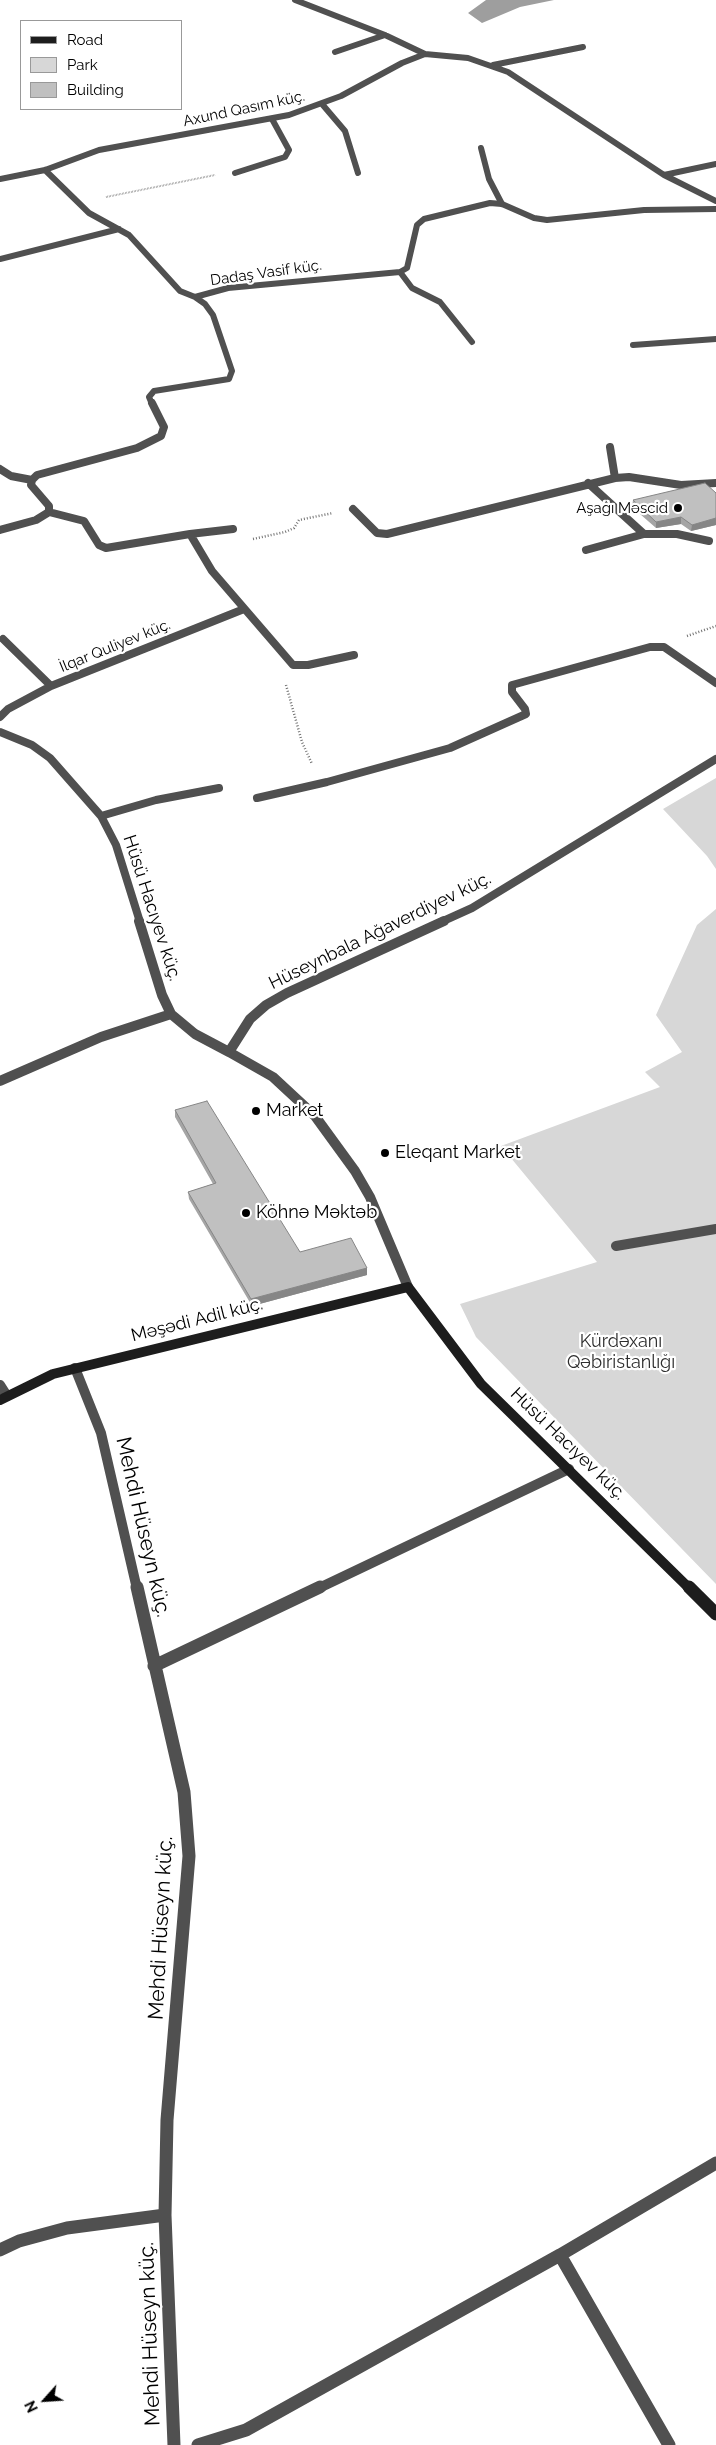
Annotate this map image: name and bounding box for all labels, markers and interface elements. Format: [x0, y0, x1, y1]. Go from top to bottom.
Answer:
legend [20, 20, 182, 110]
text: Road [67, 31, 103, 49]
text: Park [67, 56, 98, 74]
text: Building [67, 81, 124, 99]
street label: Axund Qasım küç. [182, 87, 306, 131]
street label: Dadaş Vasif küç. [209, 256, 323, 290]
place label: Aşağı Məscid [576, 499, 668, 517]
marker: Aşağı Məscid [672, 502, 684, 514]
street label: İlqar Quliyev küç. [57, 616, 173, 676]
street label: Hüsü Hacıyev küç. [118, 832, 186, 984]
street label: Hüseynbala Ağaverdiyev küç. [265, 868, 495, 994]
place label: Market [266, 1100, 323, 1122]
marker: Market [250, 1105, 262, 1117]
place label: Eleqant Market [395, 1142, 521, 1164]
marker: Eleqant Market [379, 1147, 391, 1159]
place label: Köhnə Məktəb [256, 1202, 377, 1224]
marker: Köhnə Məktəb [240, 1207, 252, 1219]
street label: Məşədi Adil küç. [129, 1293, 265, 1347]
park label: Kürdəxanı Qəbiristanlığı [567, 1331, 675, 1374]
street label: Hüsü Hacıyev küç. [506, 1383, 630, 1505]
street label: Mehdi Hüseyn küç. [110, 1435, 176, 1619]
street label: Mehdi Hüseyn küç. [144, 1835, 178, 2021]
street label: Mehdi Hüseyn küç. [134, 2242, 166, 2426]
north arrow [20, 2375, 70, 2425]
text: N [22, 2398, 41, 2415]

